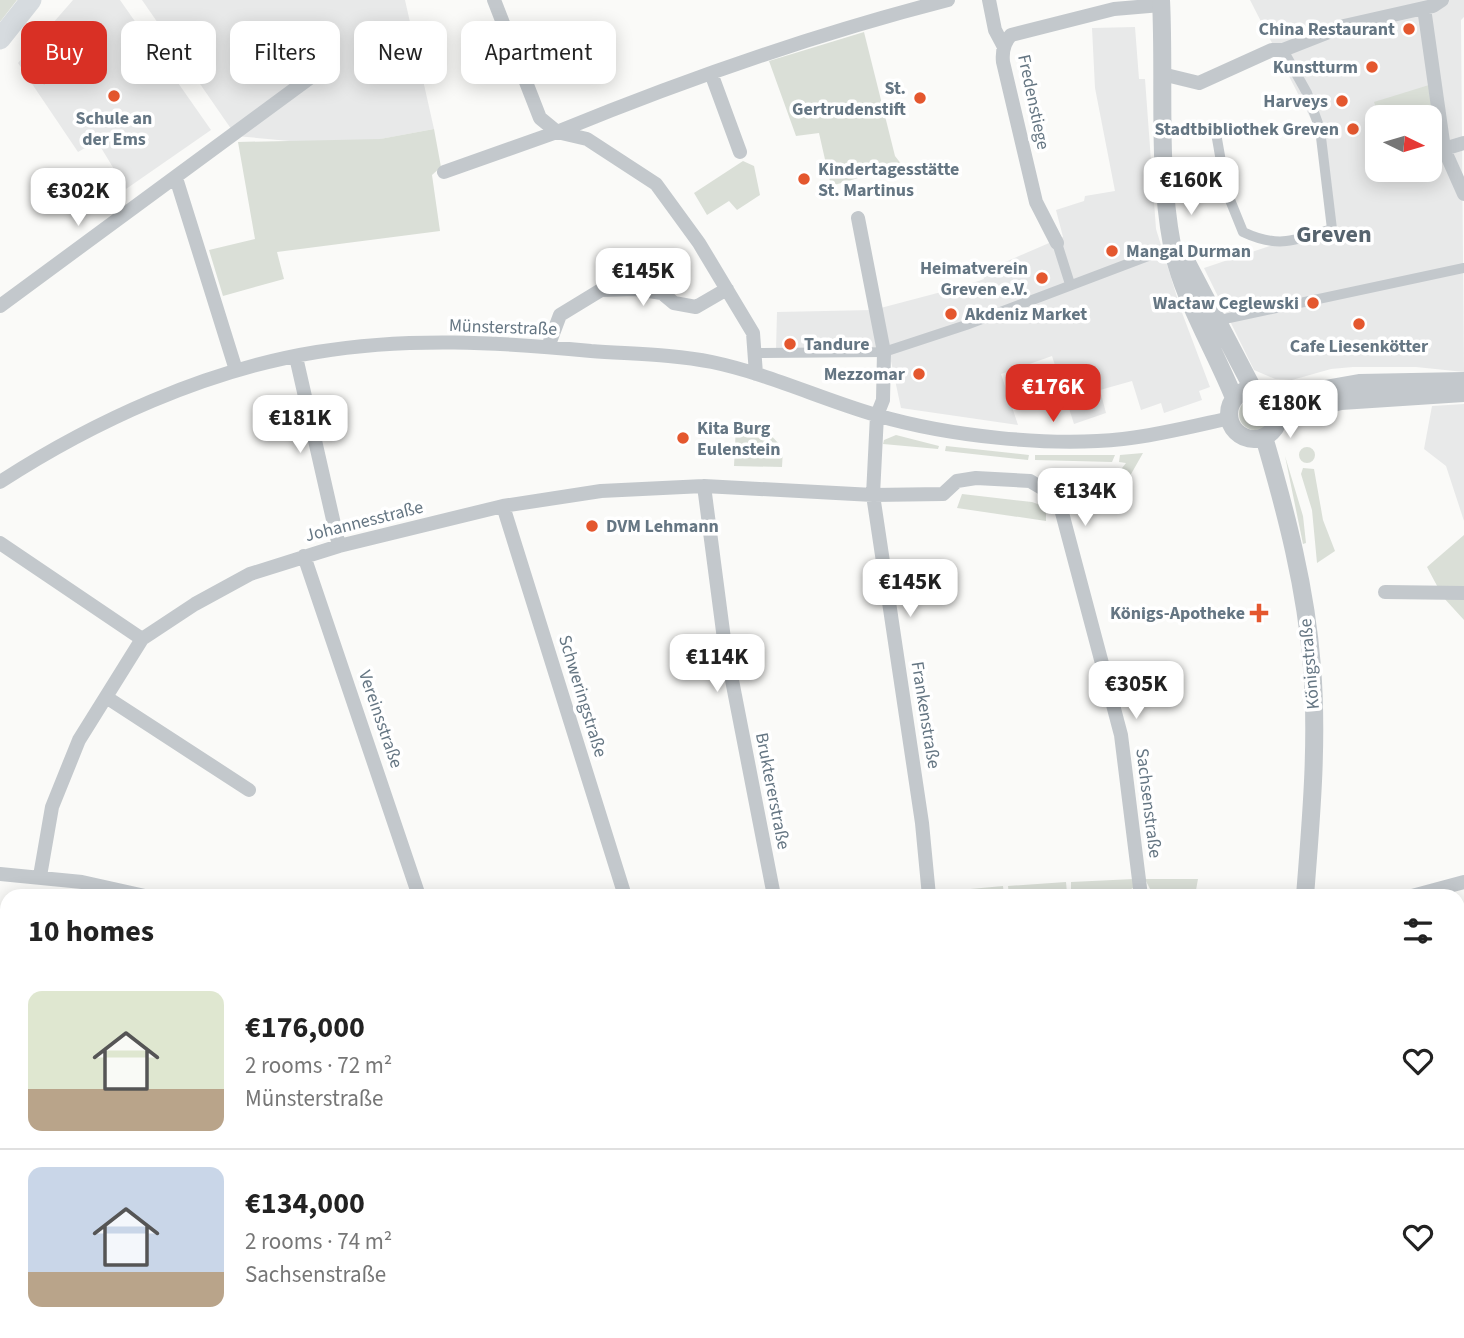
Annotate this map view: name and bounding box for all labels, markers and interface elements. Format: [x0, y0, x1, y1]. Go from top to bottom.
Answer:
place label: China Restaurant [1259, 17, 1395, 42]
chip: Buy [21, 21, 107, 84]
chip: Rent [121, 21, 216, 84]
chip: Filters [230, 21, 340, 84]
chip: New [354, 21, 447, 84]
chip: Apartment [461, 21, 616, 84]
marker: China Restaurant [1401, 21, 1417, 37]
street label: Fredenstiege [1011, 52, 1056, 152]
place label: Kunstturm [1273, 55, 1358, 80]
marker: Kunstturm [1364, 59, 1380, 75]
place label: St. Gertrudenstift [792, 76, 907, 122]
marker: Schule an der Ems [106, 88, 122, 104]
place label: Harveys [1263, 89, 1328, 114]
marker: St. Gertrudenstift [912, 90, 928, 106]
marker: Harveys [1334, 93, 1350, 109]
north arrow [1365, 105, 1442, 182]
map controls [1365, 105, 1442, 182]
place label: Schule an der Ems [76, 106, 152, 152]
place label: Stadtbibliothek Greven [1155, 117, 1339, 142]
marker: Stadtbibliothek Greven [1345, 121, 1361, 137]
place label: Kindertagesstätte St. Martinus [818, 157, 959, 203]
pin: €160K [1142, 158, 1240, 217]
text: €160K [1160, 163, 1222, 196]
pin: €302K [29, 168, 127, 228]
marker: Kindertagesstätte St. Martinus [796, 171, 812, 187]
text: €302K [47, 174, 109, 207]
district label: Greven [1296, 217, 1372, 252]
place label: Mangal Durman [1126, 239, 1251, 264]
marker: Mangal Durman [1104, 243, 1120, 259]
pin: €145K [594, 248, 692, 308]
text: €145K [612, 254, 674, 287]
place label: Heimatverein Greven e.V. [920, 256, 1028, 302]
marker: Heimatverein Greven e.V. [1034, 270, 1050, 286]
place label: Wacław Ceglewski [1153, 291, 1299, 316]
marker: Wacław Ceglewski [1305, 295, 1321, 311]
place label: Akdeniz Market [964, 302, 1087, 327]
marker: Akdeniz Market [943, 306, 959, 322]
street label: Münsterstraße [448, 313, 558, 342]
marker: Cafe Liesenkötter [1351, 316, 1367, 332]
place label: Tandure [804, 332, 870, 357]
place label: Cafe Liesenkötter [1290, 334, 1429, 359]
marker: Tandure [782, 336, 798, 352]
place label: Mezzomar [824, 362, 906, 387]
pin: €176K [1004, 364, 1102, 424]
marker: Mezzomar [911, 366, 927, 382]
text: €176K [1022, 370, 1084, 403]
pin: €180K [1241, 380, 1339, 440]
text: €180K [1259, 386, 1321, 419]
pin: €181K [251, 396, 349, 455]
text: €181K [269, 401, 331, 434]
place label: Kita Burg Eulenstein [697, 416, 781, 462]
marker: Kita Burg Eulenstein [675, 430, 691, 446]
pin: €134K [1036, 468, 1134, 528]
text: €134K [1054, 474, 1116, 507]
street label: Johannesstraße [302, 495, 426, 548]
place label: DVM Lehmann [606, 514, 719, 539]
marker: DVM Lehmann [584, 518, 600, 534]
pin: €145K [861, 560, 959, 619]
text: €145K [879, 565, 941, 598]
place label: Königs-Apotheke [1110, 601, 1245, 626]
marker: Königs-Apotheke [1251, 605, 1267, 621]
street label: Königstraße [1293, 618, 1326, 710]
street label: Schweringstraße [552, 632, 613, 760]
pin: €114K [668, 634, 766, 694]
text: €114K [686, 640, 748, 673]
street label: Frankenstraße [905, 660, 946, 770]
pin: €305K [1087, 662, 1185, 721]
street label: Vereinsstraße [352, 667, 409, 772]
text: €305K [1105, 667, 1167, 700]
street label: Bruktererstraße [749, 731, 796, 852]
street label: Sachsenstraße [1129, 747, 1168, 859]
text: 10 homes [28, 910, 154, 953]
icon: filters [1399, 912, 1437, 950]
text: €176,000 [245, 1006, 365, 1049]
icon: home [84, 1019, 168, 1103]
icon: heart [1399, 1042, 1437, 1080]
text: 2 rooms · 72 m² [245, 1049, 392, 1082]
text: Münsterstraße [245, 1082, 383, 1115]
text: €134,000 [245, 1182, 365, 1225]
icon: home [84, 1195, 168, 1279]
icon: heart [1399, 1218, 1437, 1256]
text: 2 rooms · 74 m² [245, 1225, 392, 1258]
text: Sachsenstraße [245, 1258, 386, 1291]

